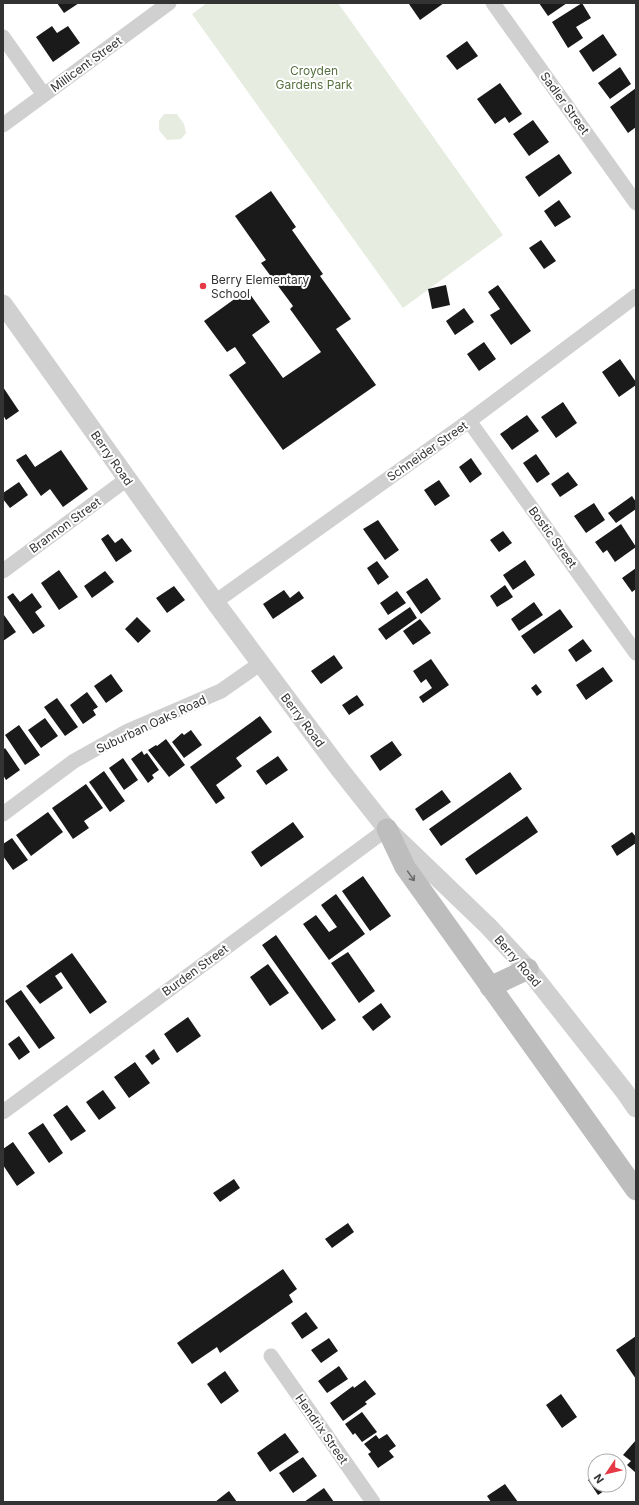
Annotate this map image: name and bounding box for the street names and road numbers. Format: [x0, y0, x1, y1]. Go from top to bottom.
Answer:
street label: Millicent Street [47, 33, 125, 95]
street label: Sadler Street [537, 69, 593, 137]
street label: Schneider Street [384, 418, 470, 484]
street label: Berry Road [88, 428, 136, 488]
street label: Brannon Street [26, 494, 104, 556]
street label: Bostic Street [526, 503, 580, 571]
street label: Berry Road [278, 690, 328, 750]
street label: Suburban Oaks Road [94, 692, 208, 756]
street label: Berry Road [492, 932, 544, 990]
street label: Burden Street [159, 941, 231, 999]
street label: Hendrix Street [292, 1391, 352, 1467]

